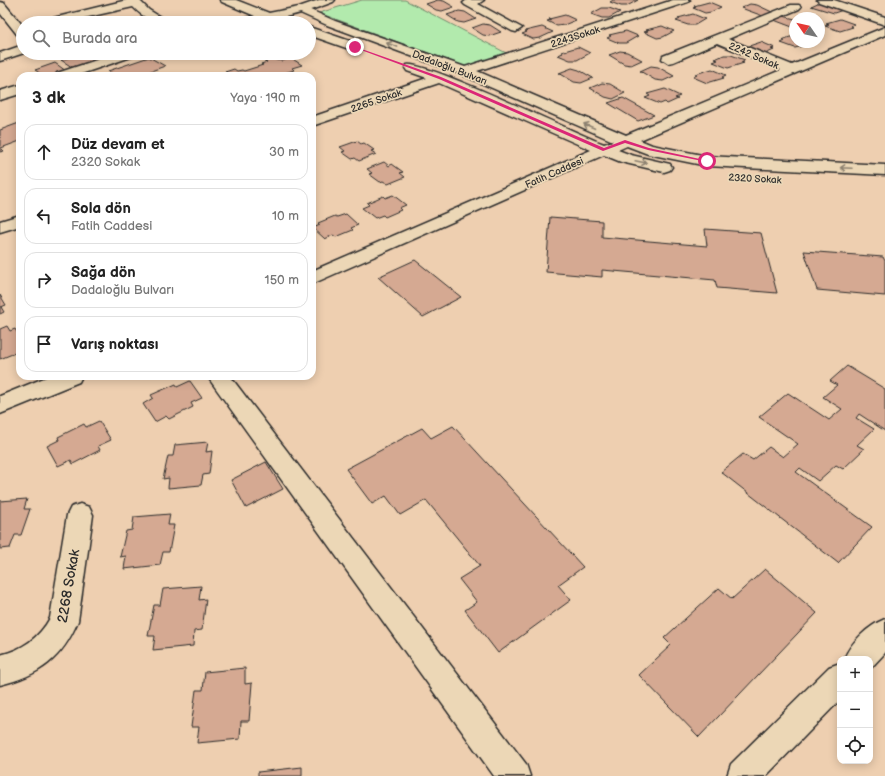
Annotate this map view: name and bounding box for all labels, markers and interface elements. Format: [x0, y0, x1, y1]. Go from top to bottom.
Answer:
north arrow [789, 12, 825, 48]
search box [16, 16, 316, 60]
street label: 2243Sokak [549, 23, 601, 51]
icon: search [30, 27, 52, 49]
text: Burada ara [62, 29, 137, 48]
route end [346, 38, 364, 56]
one-way arrow [386, 40, 398, 48]
street label: 2242 Sokak [727, 40, 781, 72]
street label: Dadaloğlu Bulvarı [410, 48, 489, 88]
street label: 2265 Sokak [349, 87, 403, 115]
text: 3 dk [32, 88, 65, 108]
text: Yaya · 190 m [230, 90, 300, 106]
one-way arrow [584, 122, 596, 129]
text: Düz devam et [71, 135, 165, 154]
icon: ahead [33, 141, 55, 163]
text: 30 m [269, 144, 299, 160]
route start [698, 152, 716, 170]
text: 2320 Sokak [71, 154, 140, 170]
street label: Fatih Caddesi [523, 155, 585, 191]
one-way arrow [634, 159, 647, 167]
one-way arrow [840, 164, 853, 172]
street label: 2320 Sokak [728, 172, 782, 186]
text: Sola dön [71, 199, 131, 218]
icon: left [33, 205, 55, 227]
text: 10 m [272, 208, 299, 224]
text: Fatih Caddesi [71, 218, 152, 234]
text: Sağa dön [71, 263, 136, 282]
icon: right [33, 269, 55, 291]
text: 150 m [265, 272, 299, 288]
text: Dadaloğlu Bulvarı [71, 282, 174, 298]
icon: arrive [33, 333, 55, 355]
text: Varış noktası [71, 335, 158, 354]
street label: 2268 Sokak [54, 548, 83, 624]
map controls [837, 656, 873, 764]
button: + [837, 656, 873, 692]
button: − [837, 692, 873, 728]
button: locate [837, 728, 873, 764]

